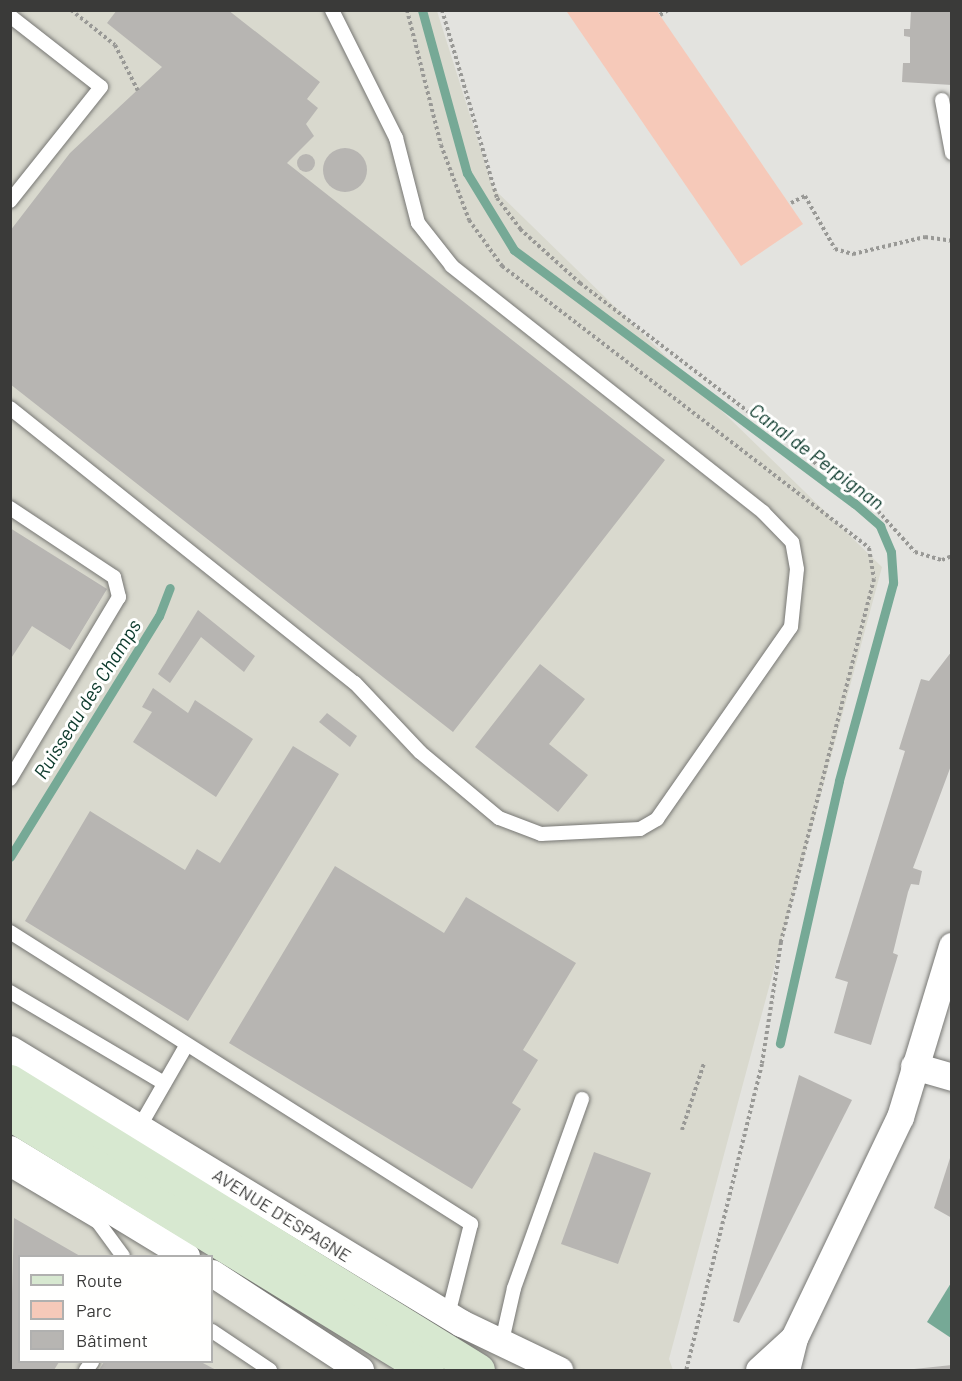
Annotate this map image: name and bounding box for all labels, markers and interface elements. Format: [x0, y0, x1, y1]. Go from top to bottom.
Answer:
water label: Canal de Perpignan [745, 398, 889, 514]
water label: Ruisseau des Champs [28, 615, 146, 783]
street label: AVENUE D'ESPAGNE [209, 1164, 355, 1266]
legend [18, 1255, 213, 1363]
text: Route [76, 1269, 122, 1291]
text: Parc [76, 1299, 112, 1321]
text: Bâtiment [76, 1329, 148, 1351]

